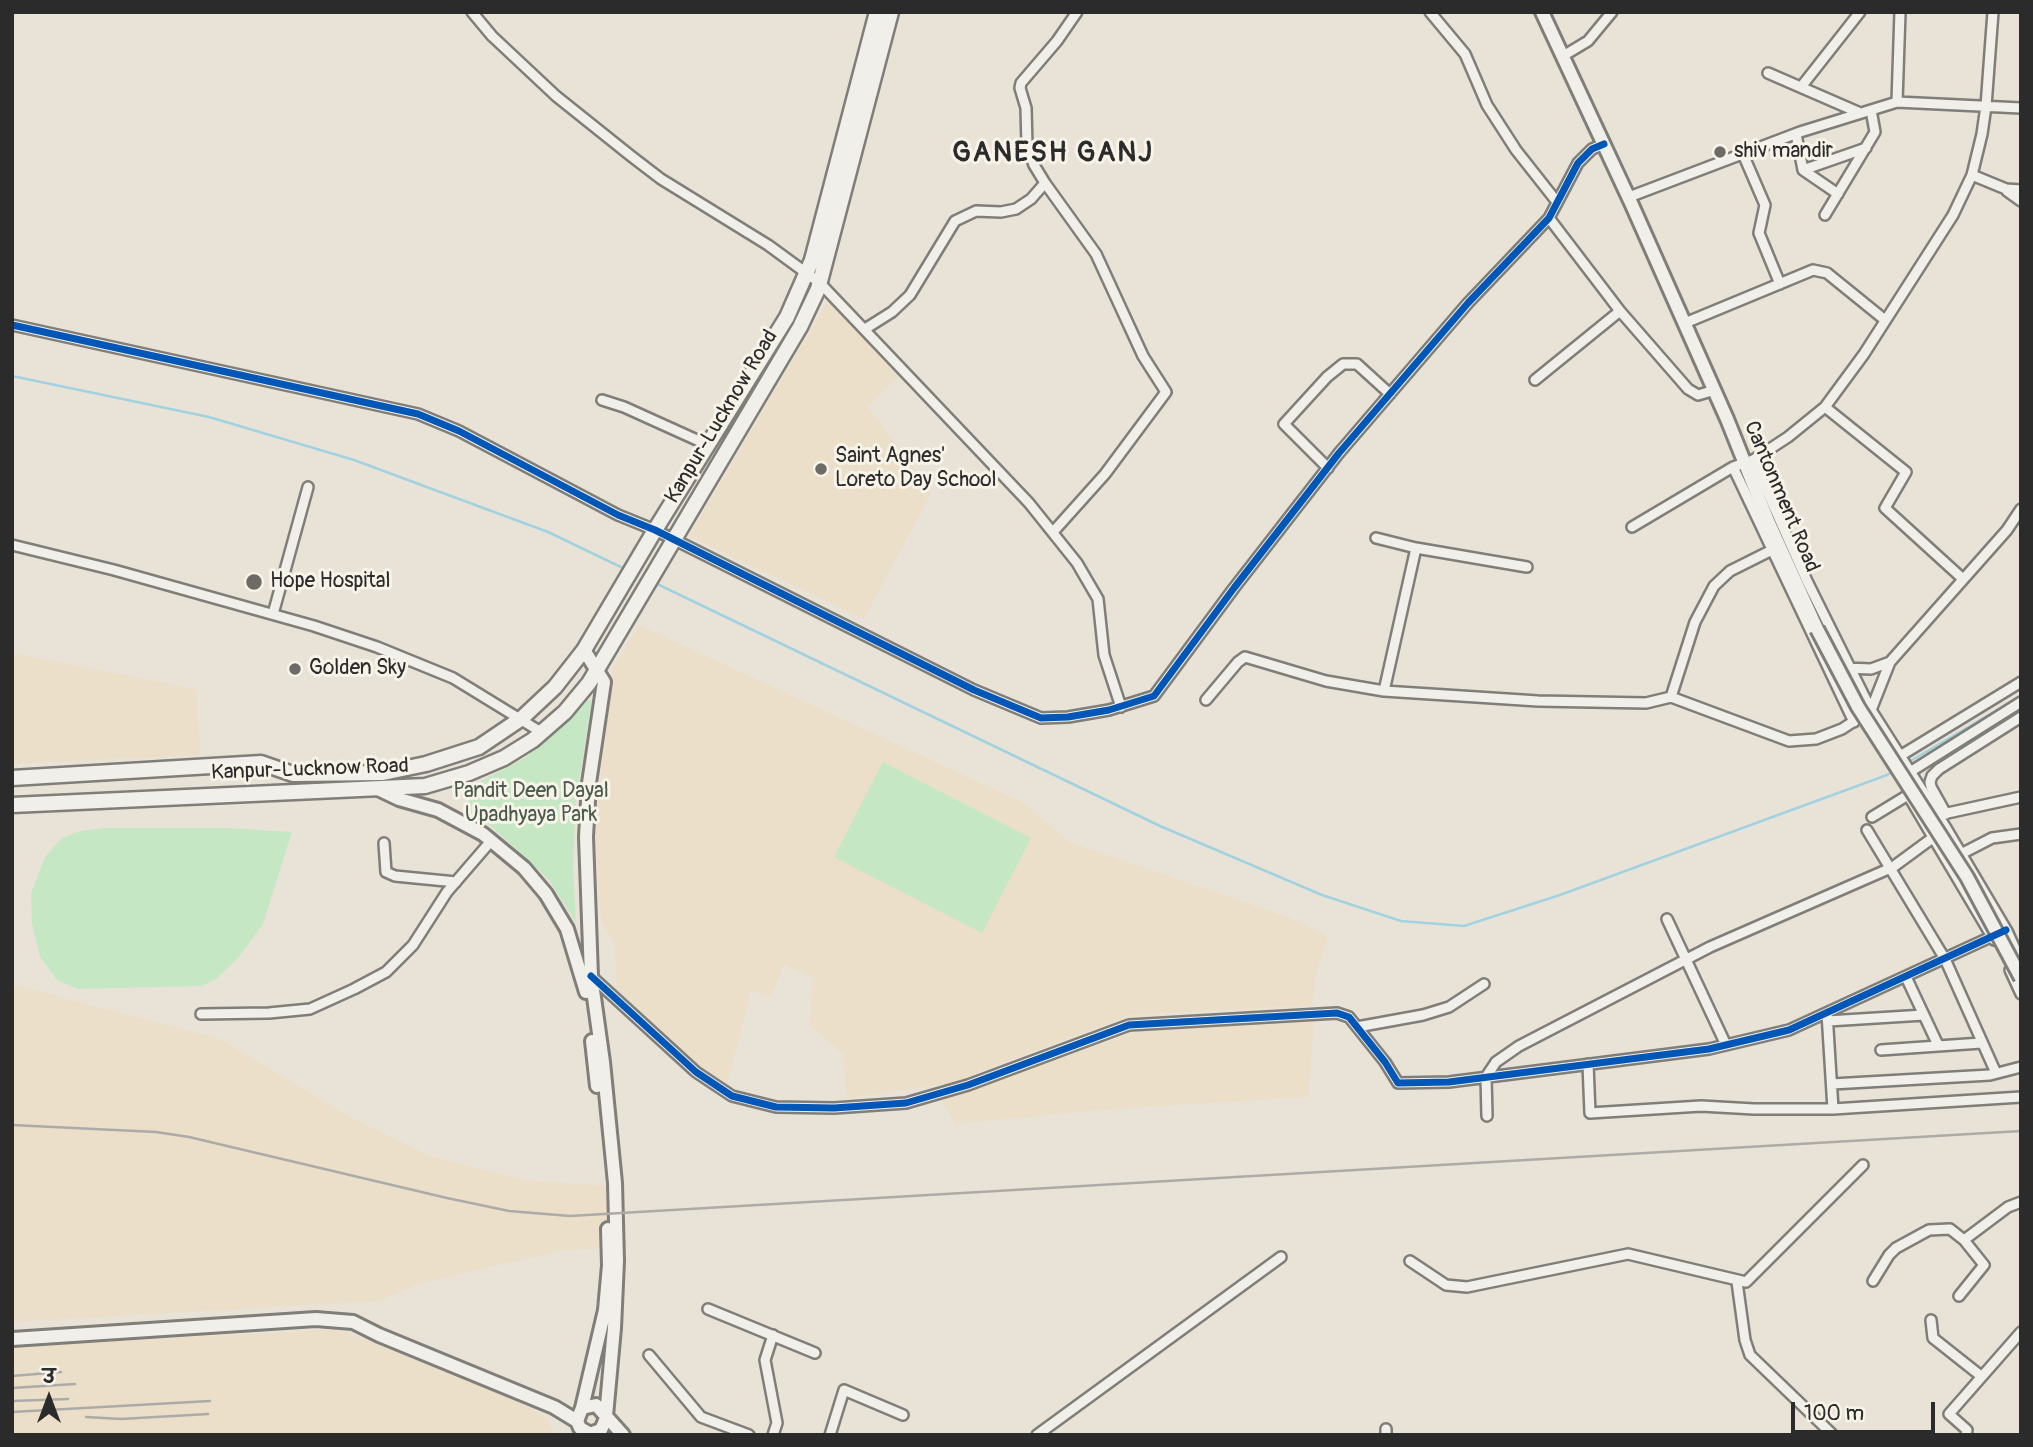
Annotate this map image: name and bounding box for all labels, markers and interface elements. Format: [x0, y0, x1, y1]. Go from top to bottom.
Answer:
district label: GANESH GANJ [954, 137, 1152, 171]
place label: shiv mandir [1734, 139, 1833, 165]
marker: shiv mandir [1712, 144, 1728, 160]
street label: Kanpur-Lucknow Road [660, 326, 784, 508]
street label: Cantonment Road [1738, 418, 1824, 576]
place label: Saint Agnes' Loreto Day School [835, 444, 997, 494]
marker: Saint Agnes' Loreto Day School [813, 461, 829, 477]
place label: Hope Hospital [270, 569, 390, 595]
marker: Hope Hospital [244, 572, 264, 592]
place label: Golden Sky [309, 656, 406, 682]
marker: Golden Sky [287, 661, 303, 677]
street label: Kanpur-Lucknow Road [211, 754, 409, 786]
park label: Pandit Deen Dayal Upadhyaya Park [453, 779, 609, 829]
north arrow [14, 1363, 84, 1433]
text: उ [43, 1365, 55, 1389]
scale bar [1795, 1388, 1938, 1432]
text: 100 m [1804, 1400, 1864, 1427]

